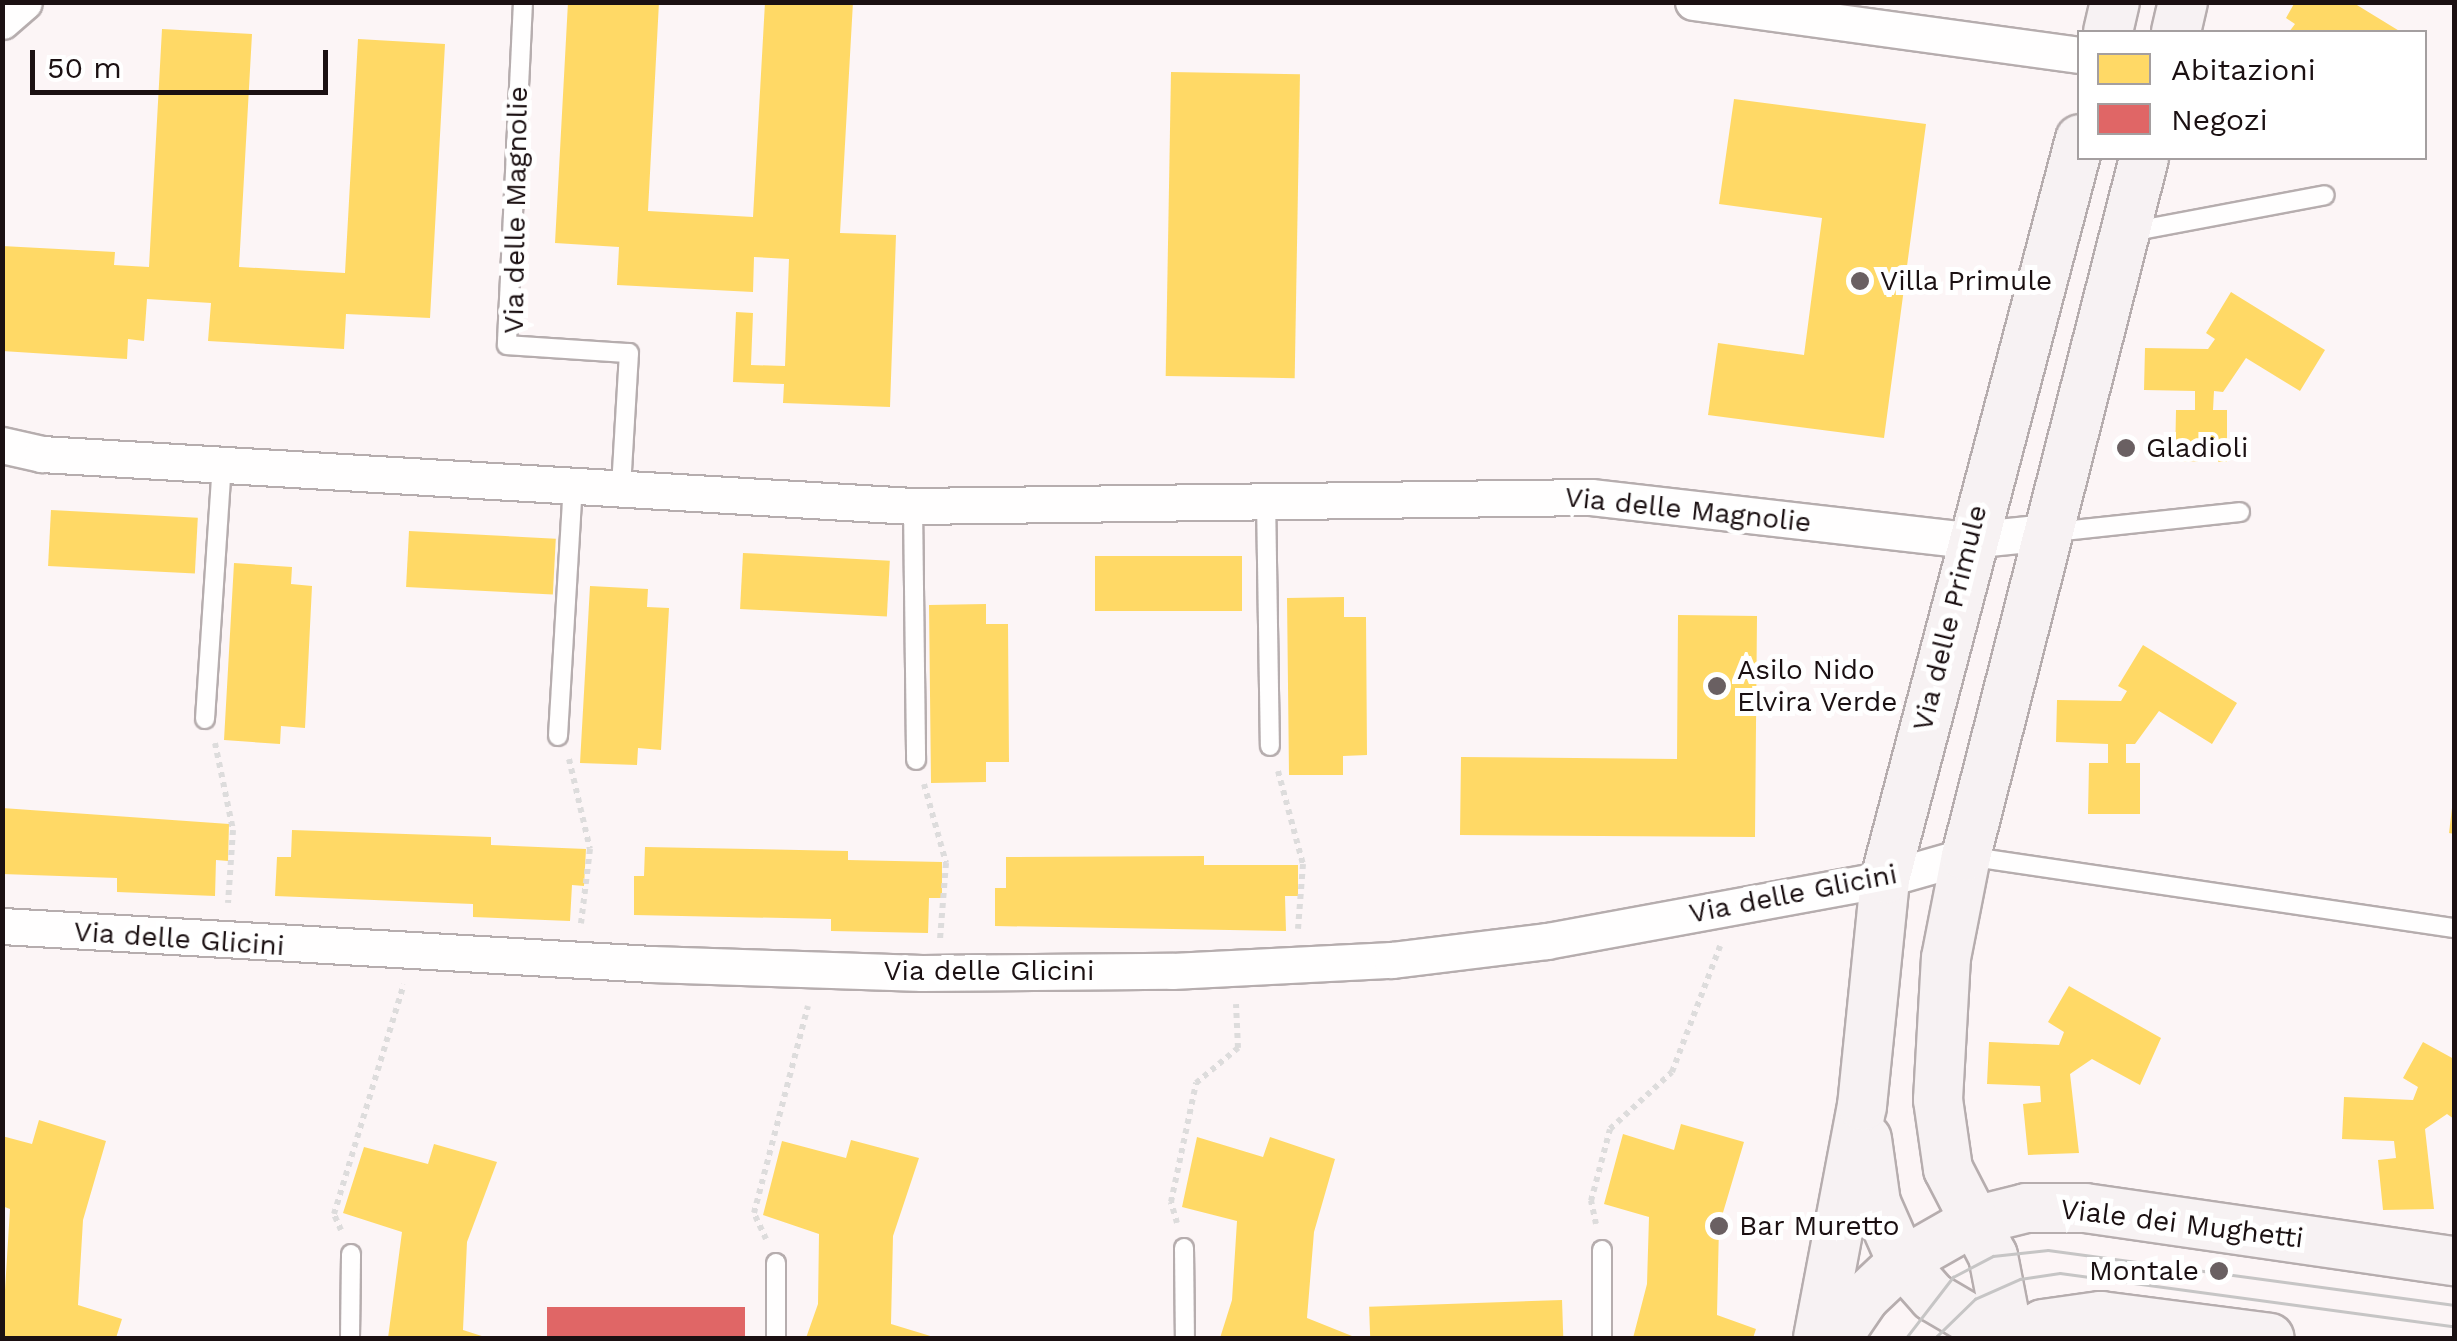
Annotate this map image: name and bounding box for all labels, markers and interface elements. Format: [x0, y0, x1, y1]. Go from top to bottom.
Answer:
scale bar [35, 30, 332, 92]
legend [2077, 30, 2427, 160]
text: 50 m [47, 50, 122, 85]
text: Abitazioni [2171, 52, 2316, 87]
street label: Via delle Magnolie [497, 86, 535, 334]
text: Negozi [2171, 102, 2268, 137]
place label: Villa Primule [1880, 264, 2053, 298]
marker: Villa Primule [1849, 270, 1871, 292]
place label: Gladioli [2146, 431, 2249, 465]
marker: Gladioli [2115, 437, 2137, 459]
street label: Via delle Magnolie [1563, 480, 1813, 540]
street label: Via delle Primule [1906, 501, 1994, 735]
place label: Asilo Nido Elvira Verde [1737, 653, 1899, 719]
marker: Asilo Nido Elvira Verde [1706, 675, 1728, 697]
street label: Via delle Glicini [1686, 857, 1900, 931]
street label: Via delle Glicini [72, 915, 286, 963]
street label: Via delle Glicini [883, 954, 1095, 988]
street label: Viale dei Mughetti [2059, 1192, 2305, 1256]
place label: Bar Muretto [1739, 1209, 1900, 1243]
marker: Bar Muretto [1708, 1215, 1730, 1237]
place label: Montale [2089, 1254, 2199, 1288]
marker: Montale [2208, 1260, 2230, 1282]

